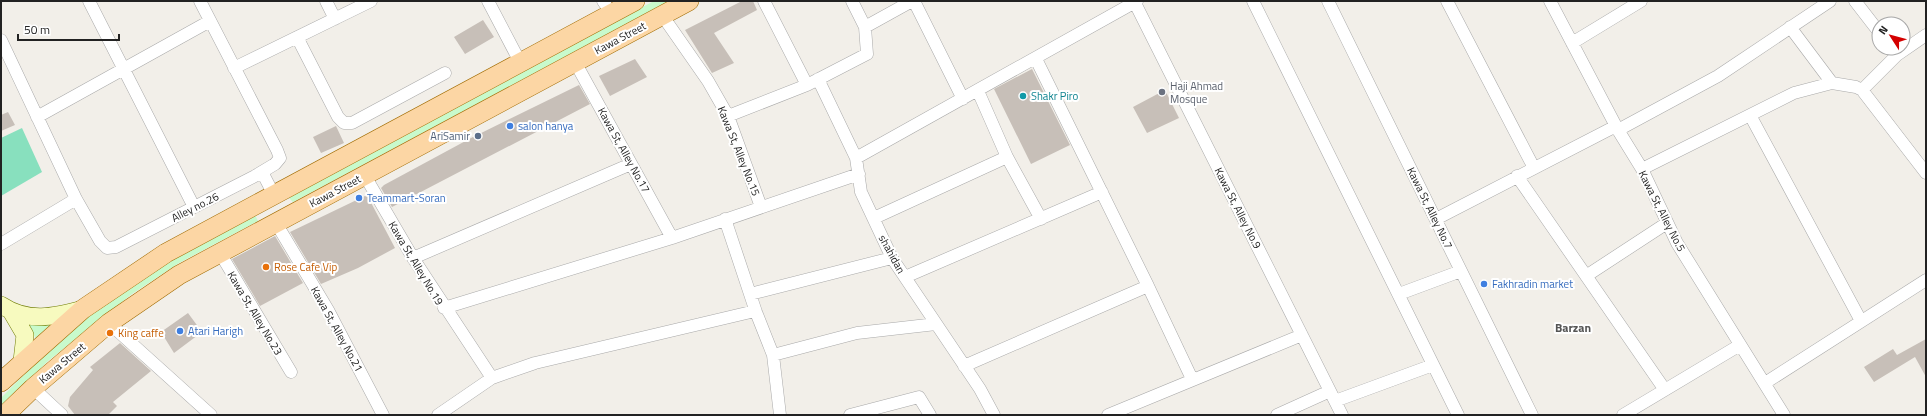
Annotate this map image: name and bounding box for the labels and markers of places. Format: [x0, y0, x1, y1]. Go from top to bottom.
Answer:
place label: Haji Ahmad Mosque [1170, 78, 1223, 107]
marker: Haji Ahmad Mosque [1157, 87, 1167, 97]
place label: Shakr Piro [1031, 88, 1079, 104]
marker: Shakr Piro [1018, 91, 1028, 101]
place label: salon hanya [518, 118, 574, 134]
marker: salon hanya [505, 121, 515, 131]
place label: AriSamir [430, 128, 470, 144]
marker: AriSamir [473, 131, 483, 141]
place label: Teammart-Soran [367, 190, 446, 206]
marker: Teammart-Soran [354, 193, 364, 203]
place label: Rose Cafe Vip [274, 259, 337, 275]
marker: Rose Cafe Vip [261, 262, 271, 272]
place label: Fakhradin market [1492, 276, 1573, 292]
marker: Fakhradin market [1479, 279, 1489, 289]
place label: Atari Harigh [188, 323, 243, 339]
place label: King caffe [118, 325, 164, 341]
marker: Atari Harigh [175, 326, 185, 336]
marker: King caffe [105, 328, 115, 338]

